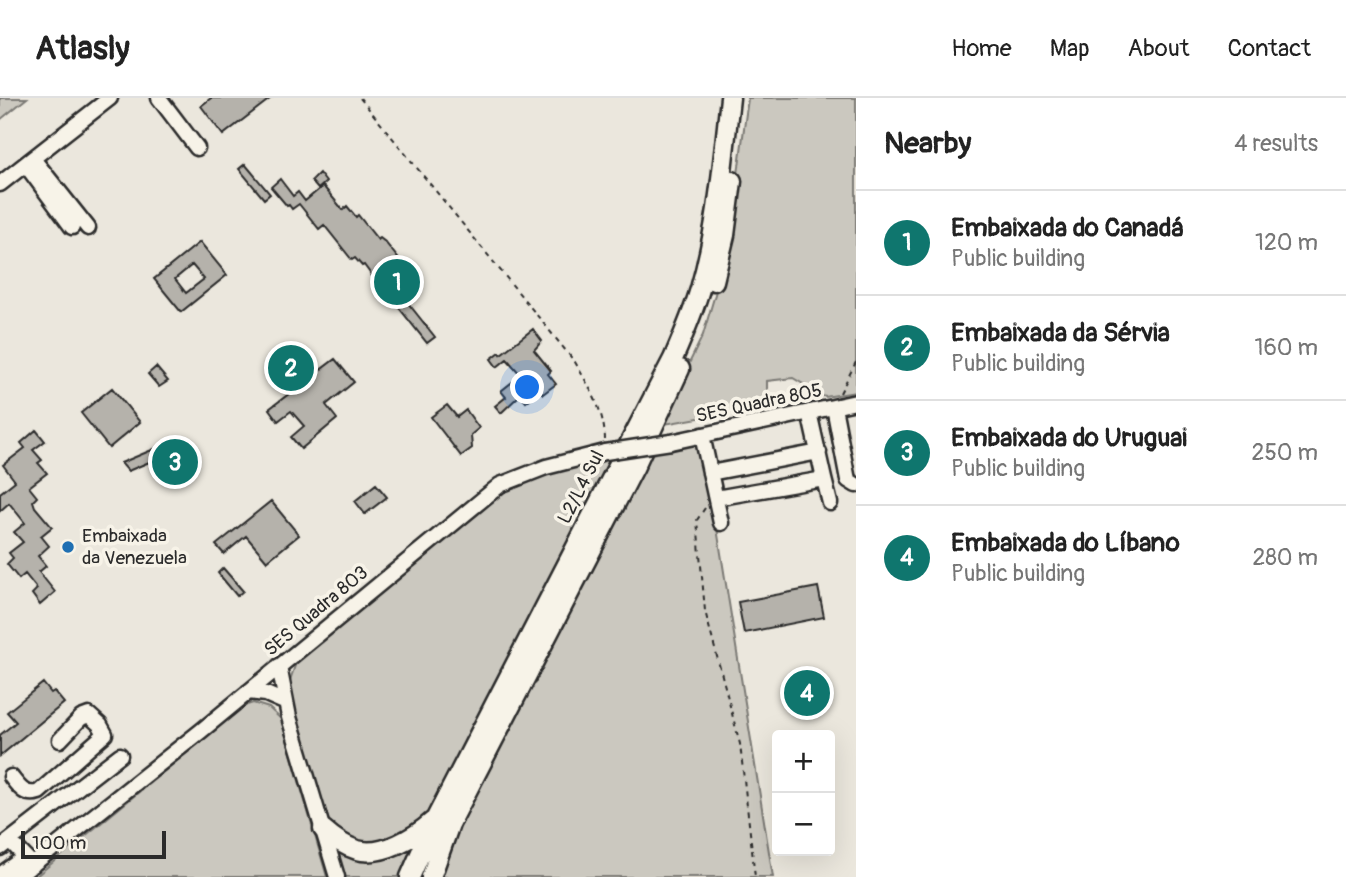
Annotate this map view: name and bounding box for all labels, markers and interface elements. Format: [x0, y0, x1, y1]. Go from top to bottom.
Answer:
text: Atlasly [35, 28, 130, 69]
text: Home [951, 34, 1012, 63]
text: Map [1050, 34, 1090, 63]
text: About [1128, 34, 1190, 63]
text: Contact [1228, 34, 1311, 63]
text: Nearby [884, 125, 971, 162]
text: 4 results [1234, 129, 1318, 158]
text: Embaixada do Canadá [951, 212, 1184, 244]
text: 1 [903, 228, 912, 257]
text: 120 m [1255, 228, 1318, 257]
text: Public building [951, 244, 1085, 273]
pin: 1 [374, 256, 420, 308]
text: Embaixada da Sérvia [951, 317, 1170, 349]
text: 2 [901, 333, 913, 362]
text: 160 m [1254, 333, 1318, 362]
pin: 2 [268, 342, 314, 394]
text: Public building [951, 349, 1085, 378]
your location [510, 370, 544, 404]
street label: SES Quadra 805 [694, 378, 824, 428]
text: Embaixada do Uruguai [951, 422, 1187, 454]
pin: 3 [152, 436, 198, 488]
text: 3 [901, 438, 913, 467]
text: 250 m [1252, 438, 1318, 467]
street label: L2/L4 Sul [552, 446, 610, 528]
text: Public building [951, 454, 1085, 483]
place label: Embaixada da Venezuela [82, 524, 187, 570]
text: Embaixada do Líbano [951, 527, 1180, 559]
marker: Embaixada da Venezuela [60, 539, 76, 555]
text: 4 [900, 543, 914, 572]
text: 280 m [1252, 543, 1318, 572]
text: Public building [951, 559, 1085, 588]
street label: SES Quadra 803 [259, 561, 373, 661]
pin: 4 [784, 667, 830, 719]
map controls [772, 730, 835, 856]
button: + [772, 730, 835, 793]
button: − [772, 793, 835, 856]
scale bar [21, 828, 166, 860]
text: 100 m [32, 831, 86, 855]

